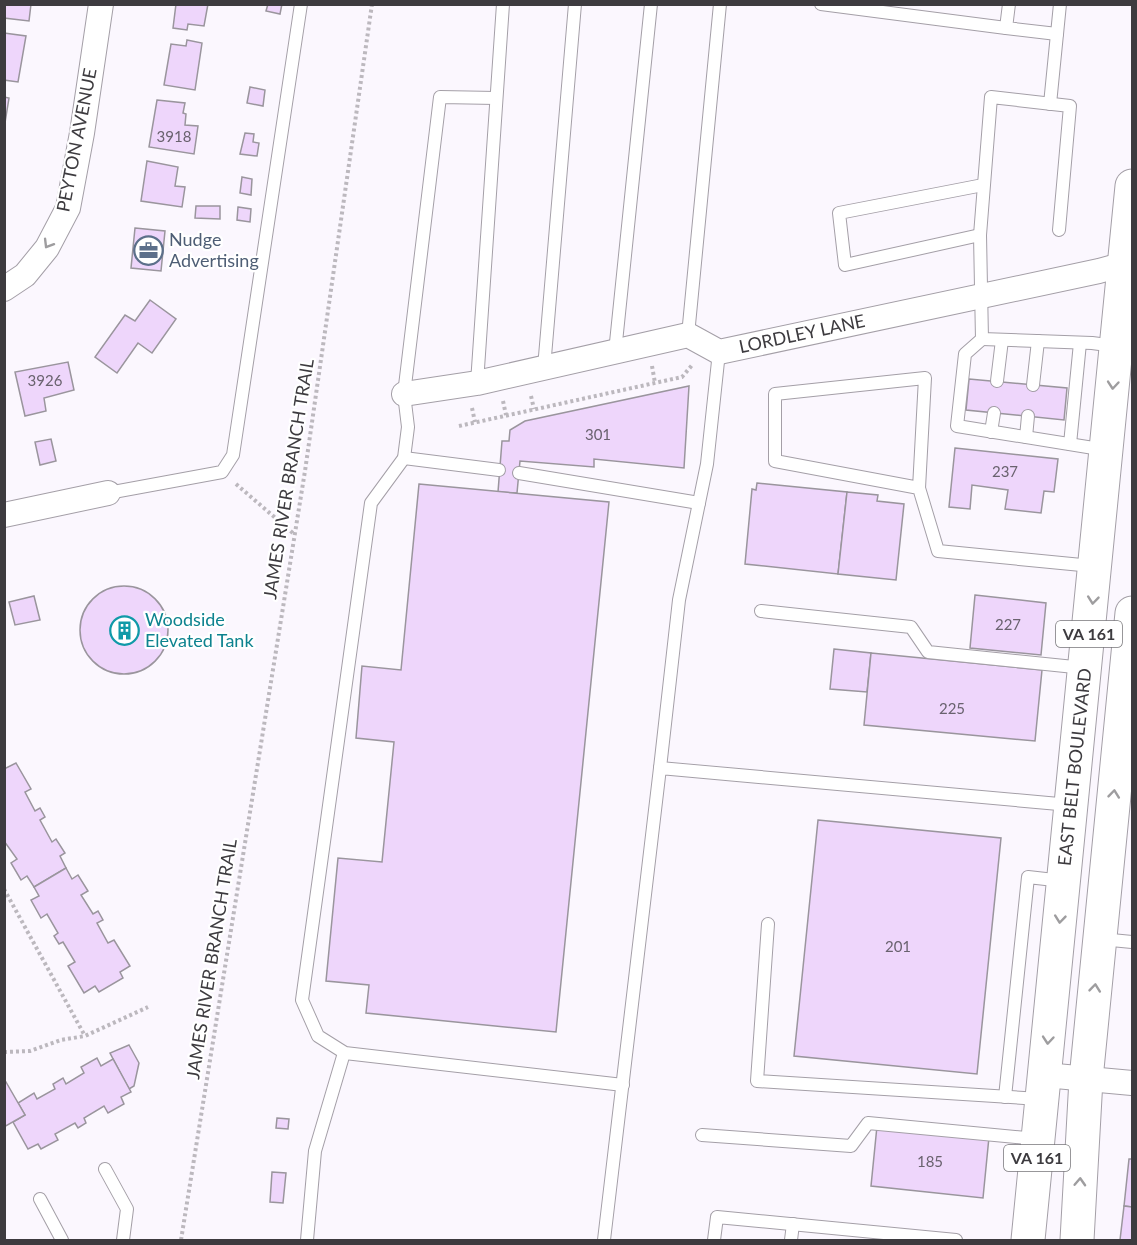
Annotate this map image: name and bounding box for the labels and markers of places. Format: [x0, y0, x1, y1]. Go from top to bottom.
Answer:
place label: Nudge Advertising [169, 228, 259, 271]
office icon: Nudge Advertising [132, 234, 164, 266]
place label: Woodside Elevated Tank [145, 608, 254, 651]
building icon: Woodside Elevated Tank [108, 614, 140, 646]

